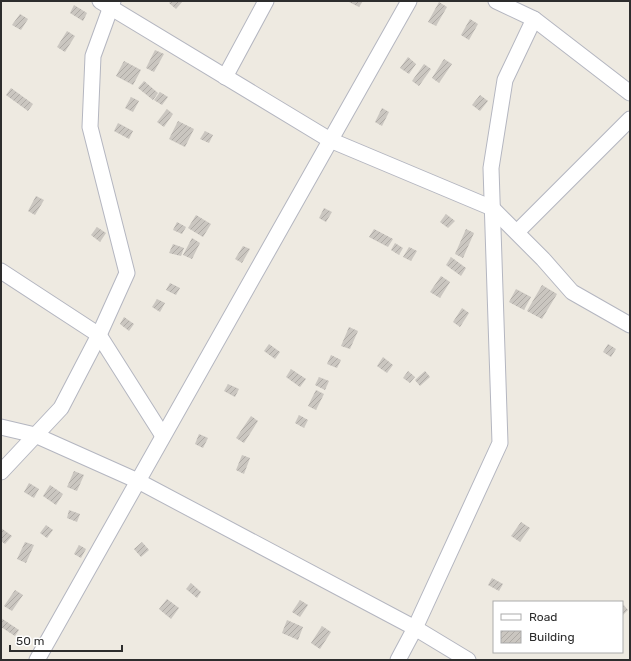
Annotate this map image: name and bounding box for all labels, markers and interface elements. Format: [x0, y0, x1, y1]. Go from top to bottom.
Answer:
legend [493, 601, 623, 653]
text: Road [529, 610, 557, 624]
scale bar [10, 627, 122, 653]
text: Building [529, 630, 575, 644]
text: 50 m [16, 634, 44, 648]

